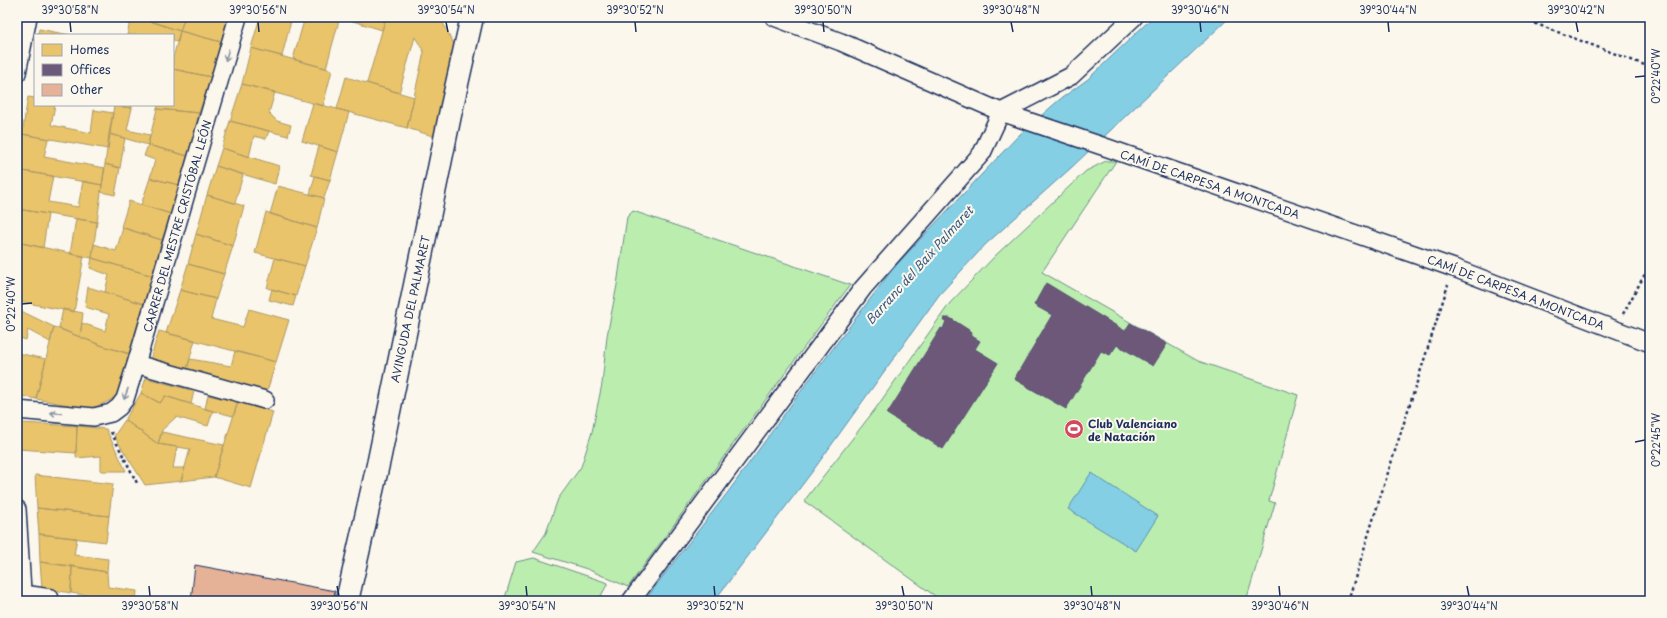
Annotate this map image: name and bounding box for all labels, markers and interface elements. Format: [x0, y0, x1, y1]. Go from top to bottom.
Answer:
text: 39°30'58"N [41, 2, 99, 17]
text: 39°30'56"N [229, 2, 287, 17]
text: 39°30'54"N [417, 2, 475, 17]
text: 39°30'52"N [606, 2, 664, 17]
text: 39°30'50"N [794, 2, 852, 17]
text: 39°30'48"N [982, 2, 1040, 17]
text: 39°30'46"N [1171, 2, 1229, 17]
text: 39°30'44"N [1359, 2, 1417, 17]
text: 39°30'42"N [1547, 2, 1605, 17]
legend [34, 34, 174, 106]
text: Homes [70, 40, 109, 58]
one-way arrow [223, 48, 230, 61]
text: 0°22'40"W [1648, 48, 1663, 104]
text: Offices [70, 60, 111, 78]
text: Other [70, 80, 103, 98]
street label: CARRER DEL MESTRE CRISTÓBAL LEÓN [139, 118, 215, 334]
street label: CAMÍ DE CARPESA A MONTCADA [1118, 145, 1302, 223]
water label: Barranc del Baix Palmaret [861, 200, 978, 328]
street label: AVINGUDA DEL PALMARET [386, 233, 434, 384]
street label: CAMÍ DE CARPESA A MONTCADA [1425, 250, 1607, 334]
text: 0°22'40"W [3, 276, 18, 332]
one-way arrow [122, 387, 130, 399]
one-way arrow [50, 410, 63, 417]
text: 0°22'45"W [1648, 412, 1663, 467]
place label: Club Valenciano de Natación [1088, 415, 1178, 445]
sports icon: Club Valenciano de Natación [1063, 418, 1085, 440]
text: 39°30'58"N [121, 598, 179, 613]
text: 39°30'56"N [310, 598, 368, 613]
text: 39°30'54"N [498, 598, 556, 613]
text: 39°30'52"N [686, 598, 744, 613]
text: 39°30'50"N [875, 598, 933, 613]
text: 39°30'48"N [1063, 598, 1121, 613]
text: 39°30'46"N [1251, 598, 1309, 613]
text: 39°30'44"N [1440, 598, 1498, 613]

